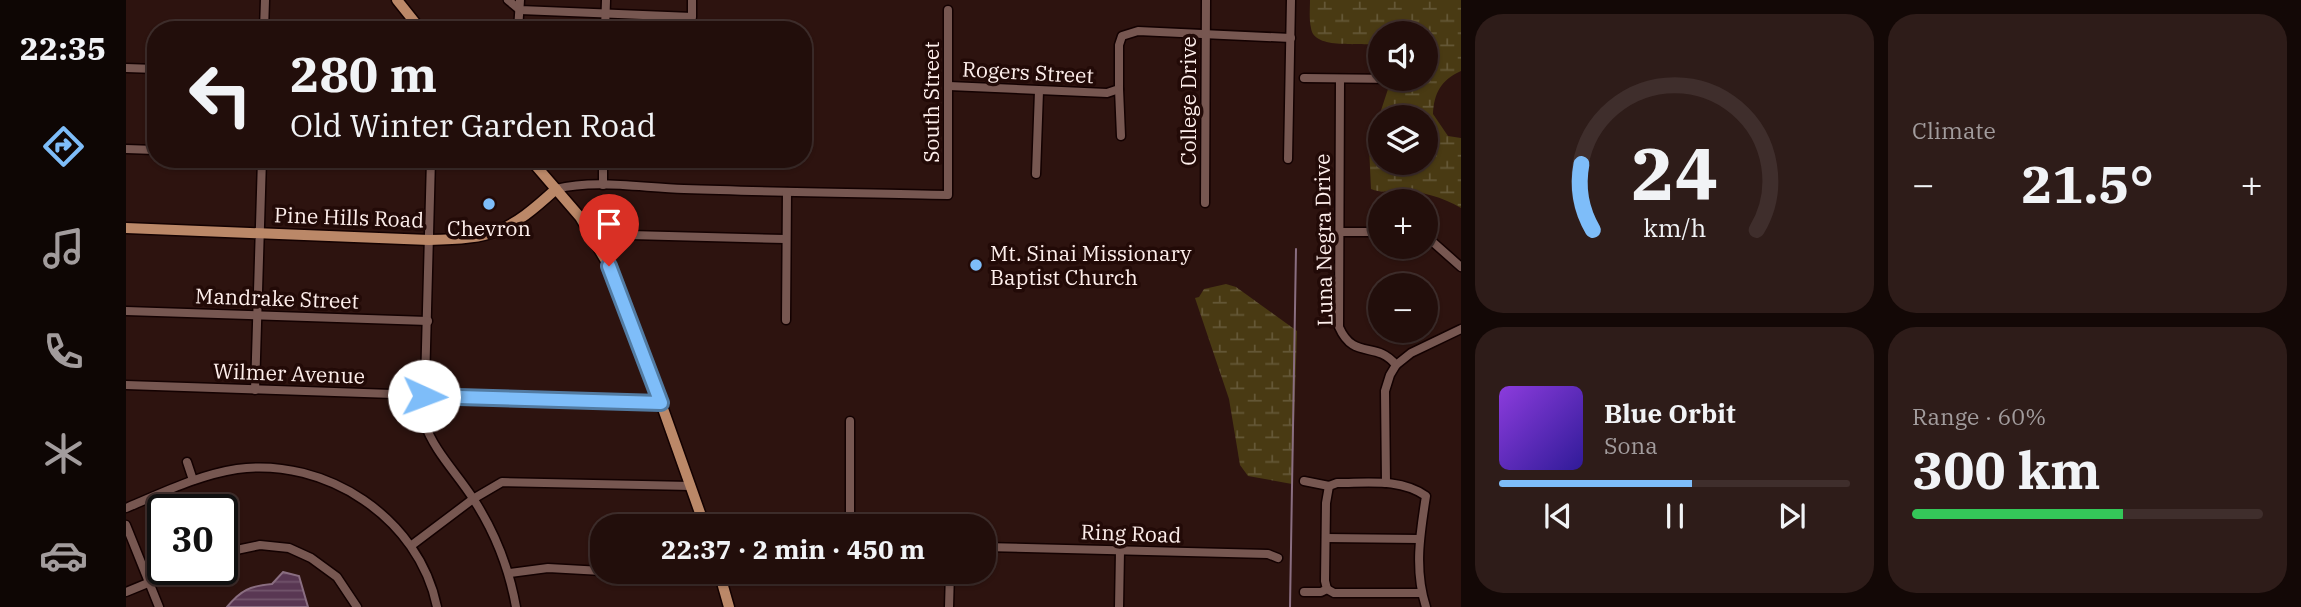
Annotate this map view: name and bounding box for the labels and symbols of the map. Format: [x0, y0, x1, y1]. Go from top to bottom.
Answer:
street label: College Drive [1174, 36, 1202, 166]
street label: South Street [917, 41, 945, 163]
street label: Rogers Street [962, 55, 1094, 89]
street label: Luna Negra Drive [1307, 153, 1339, 327]
pin [579, 194, 639, 266]
marker: Chevron [481, 196, 497, 212]
street label: Pine Hills Road [273, 200, 425, 234]
place label: Chevron [447, 214, 531, 242]
place label: Mt. Sinai Missionary Baptist Church [990, 239, 1192, 291]
marker: Mt. Sinai Missionary Baptist Church [968, 257, 984, 273]
street label: Mandrake Street [195, 281, 359, 315]
street label: Wilmer Avenue [212, 356, 366, 390]
position arrow [387, 359, 461, 433]
speed limit sign: 30 [147, 494, 238, 585]
street label: Ring Road [1080, 517, 1182, 549]

